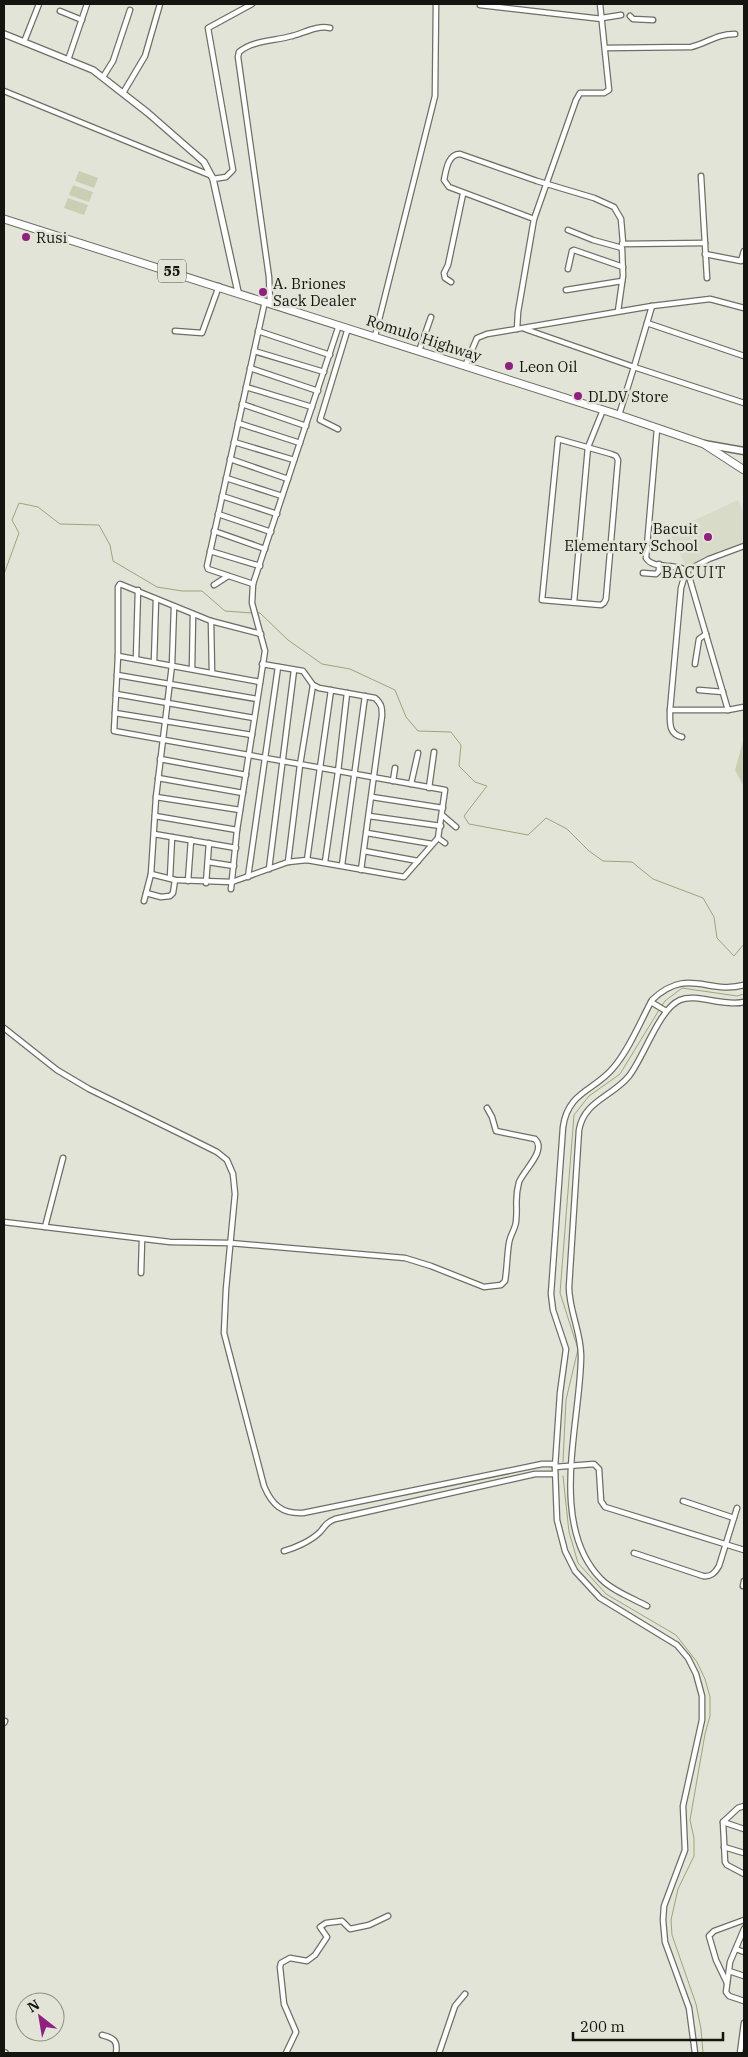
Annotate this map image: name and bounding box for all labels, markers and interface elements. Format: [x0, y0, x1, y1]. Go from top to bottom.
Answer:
place label: Rusi [36, 228, 68, 247]
marker: Rusi [20, 231, 32, 243]
road number: 55 [158, 260, 186, 282]
place label: A. Briones Sack Dealer [273, 274, 357, 310]
marker: A. Briones Sack Dealer [257, 286, 269, 298]
street label: Romulo Highway [364, 310, 484, 366]
place label: Leon Oil [519, 357, 577, 376]
marker: Leon Oil [503, 360, 515, 372]
place label: DLDV Store [588, 387, 668, 406]
marker: DLDV Store [572, 390, 584, 402]
place label: Bacuit Elementary School [564, 519, 698, 555]
marker: Bacuit Elementary School [702, 531, 714, 543]
district label: BACUIT [661, 562, 727, 582]
north arrow [15, 1992, 65, 2042]
text: N [24, 1995, 43, 2016]
scale bar [573, 2010, 723, 2042]
text: 200 m [580, 2017, 625, 2036]

